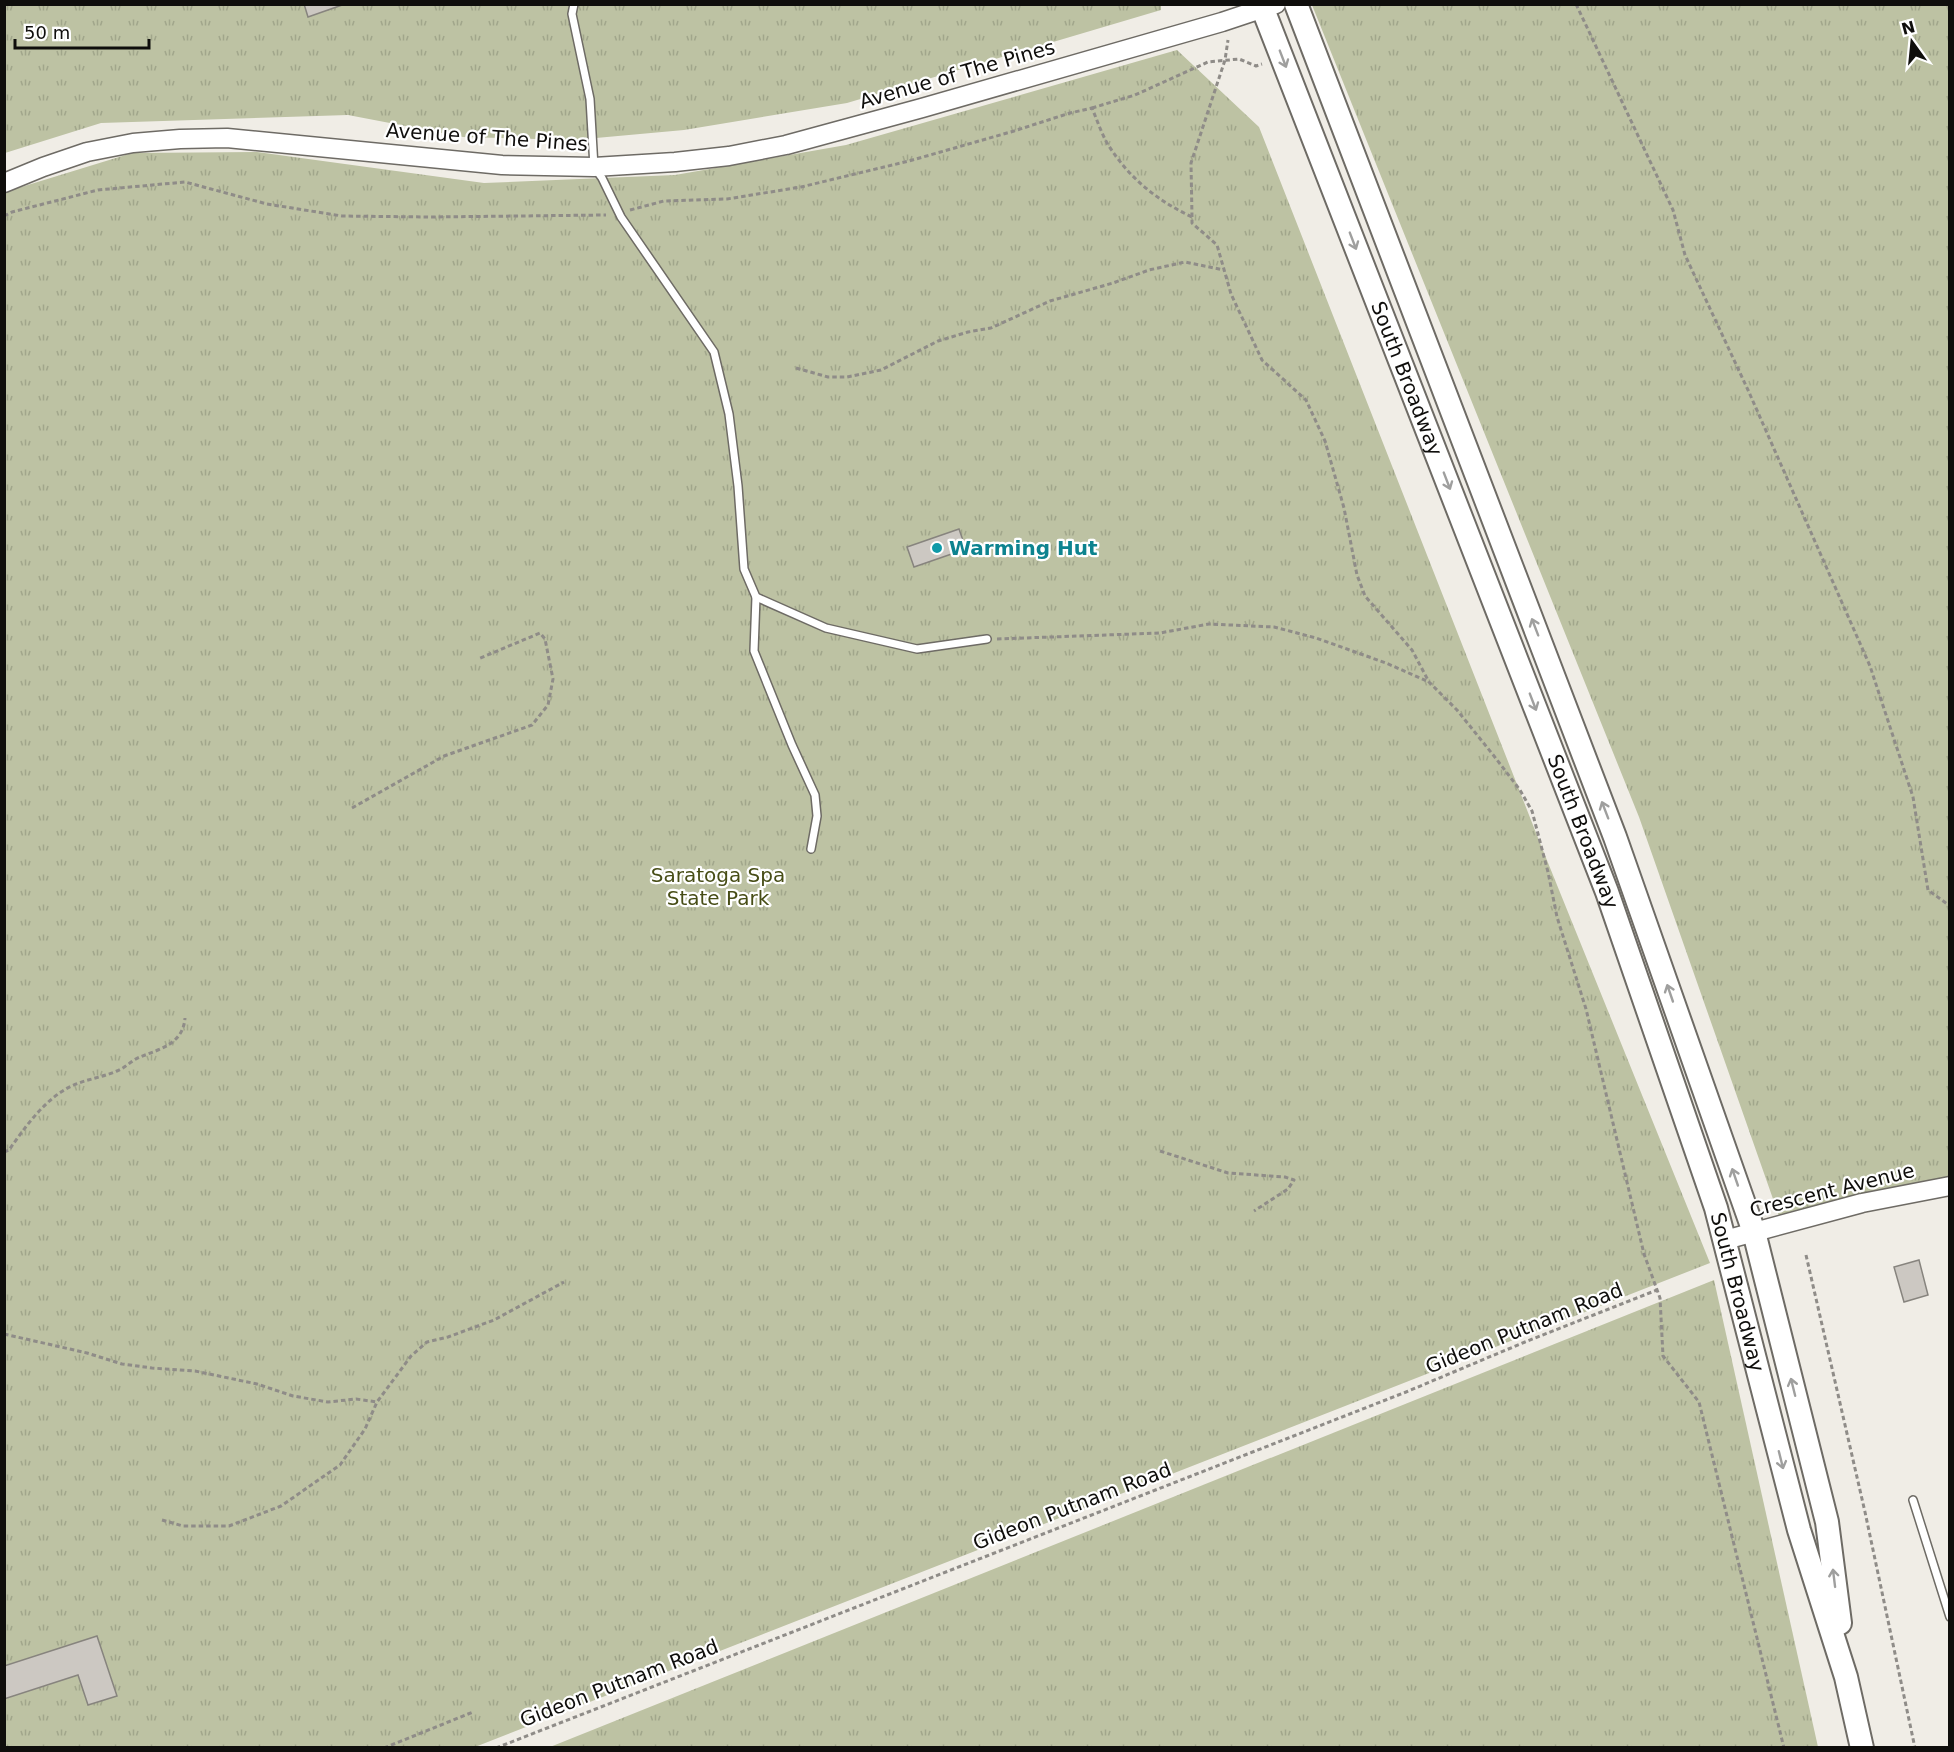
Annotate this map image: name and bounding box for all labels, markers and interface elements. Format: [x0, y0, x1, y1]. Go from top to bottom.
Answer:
scale bar [15, 12, 148, 50]
north arrow [1882, 12, 1942, 72]
text: N [1899, 17, 1917, 39]
text: 50 m [24, 22, 70, 43]
street label: Avenue of The Pines [856, 35, 1058, 113]
one-way arrow [1278, 49, 1289, 68]
street label: Avenue of The Pines [385, 118, 589, 156]
one-way arrow [1349, 231, 1360, 249]
street label: South Broadway [1366, 298, 1448, 459]
one-way arrow [1442, 471, 1453, 490]
place label: Warming Hut [949, 536, 1098, 560]
marker: Warming Hut [930, 541, 944, 555]
one-way arrow [1529, 619, 1540, 637]
one-way arrow [1528, 692, 1539, 711]
street label: South Broadway [1542, 751, 1624, 912]
one-way arrow [1599, 801, 1610, 819]
park label: Saratoga Spa State Park [651, 863, 785, 910]
one-way arrow [1664, 984, 1675, 1003]
street label: Crescent Avenue [1747, 1158, 1917, 1222]
one-way arrow [1729, 1168, 1740, 1187]
street label: South Broadway [1706, 1210, 1770, 1374]
street label: Gideon Putnam Road [1422, 1277, 1626, 1379]
one-way arrow [1787, 1378, 1799, 1397]
one-way arrow [1776, 1450, 1788, 1469]
street label: Gideon Putnam Road [969, 1457, 1175, 1555]
one-way arrow [1828, 1568, 1839, 1588]
street label: Gideon Putnam Road [516, 1634, 722, 1732]

